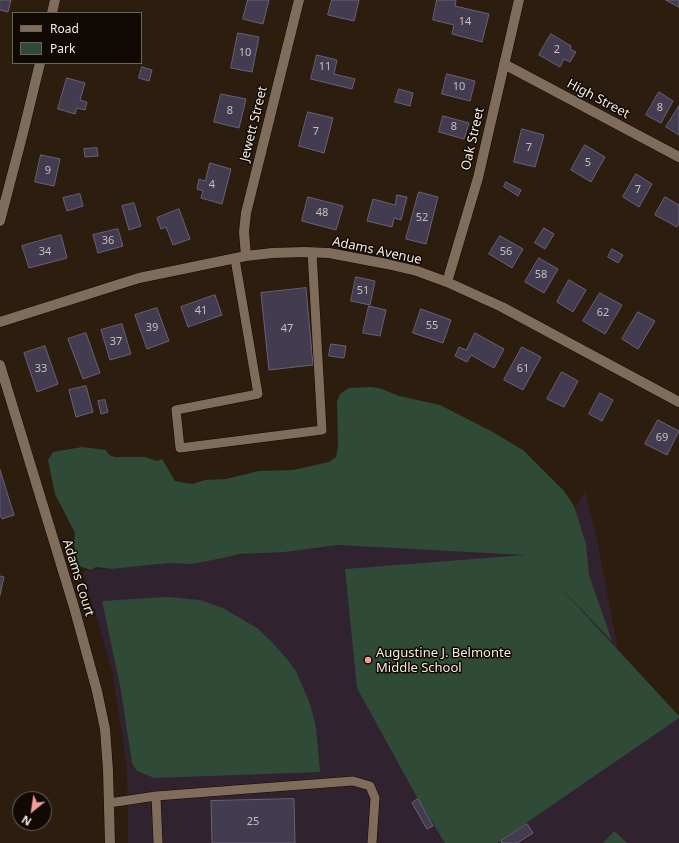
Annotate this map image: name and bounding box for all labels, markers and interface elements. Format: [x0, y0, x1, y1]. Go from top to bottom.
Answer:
legend [12, 12, 142, 64]
house number: 14 [459, 15, 471, 29]
text: Road [50, 20, 79, 37]
text: Park [50, 40, 75, 57]
house number: 2 [554, 43, 560, 57]
house number: 10 [239, 46, 251, 60]
house number: 11 [319, 60, 331, 74]
street label: High Street [564, 76, 632, 122]
house number: 10 [453, 80, 465, 94]
street label: Jewett Street [237, 85, 271, 163]
house number: 8 [657, 101, 663, 115]
house number: 8 [227, 104, 233, 118]
street label: Oak Street [458, 106, 488, 172]
house number: 8 [451, 120, 457, 134]
house number: 7 [313, 125, 319, 139]
house number: 7 [526, 141, 532, 155]
house number: 5 [585, 156, 591, 170]
house number: 9 [45, 164, 51, 178]
house number: 4 [209, 178, 215, 192]
house number: 7 [635, 183, 641, 197]
house number: 48 [316, 206, 328, 220]
house number: 52 [416, 211, 428, 225]
house number: 36 [102, 234, 114, 248]
street label: Adams Avenue [331, 234, 423, 268]
house number: 34 [39, 245, 51, 259]
house number: 56 [500, 245, 512, 259]
house number: 58 [535, 268, 547, 282]
house number: 51 [357, 284, 369, 298]
house number: 41 [195, 304, 207, 318]
house number: 62 [597, 306, 609, 320]
house number: 55 [426, 319, 438, 333]
house number: 39 [146, 321, 158, 335]
house number: 47 [281, 322, 293, 336]
house number: 37 [110, 335, 122, 349]
house number: 33 [35, 362, 47, 376]
house number: 61 [517, 362, 529, 376]
house number: 69 [656, 431, 668, 445]
street label: Adams Court [59, 538, 97, 618]
place label: Augustine J. Belmonte Middle School [376, 645, 511, 676]
marker: Augustine J. Belmonte Middle School [363, 655, 373, 665]
north arrow [12, 791, 52, 831]
text: N [19, 812, 34, 830]
house number: 25 [247, 815, 259, 829]

